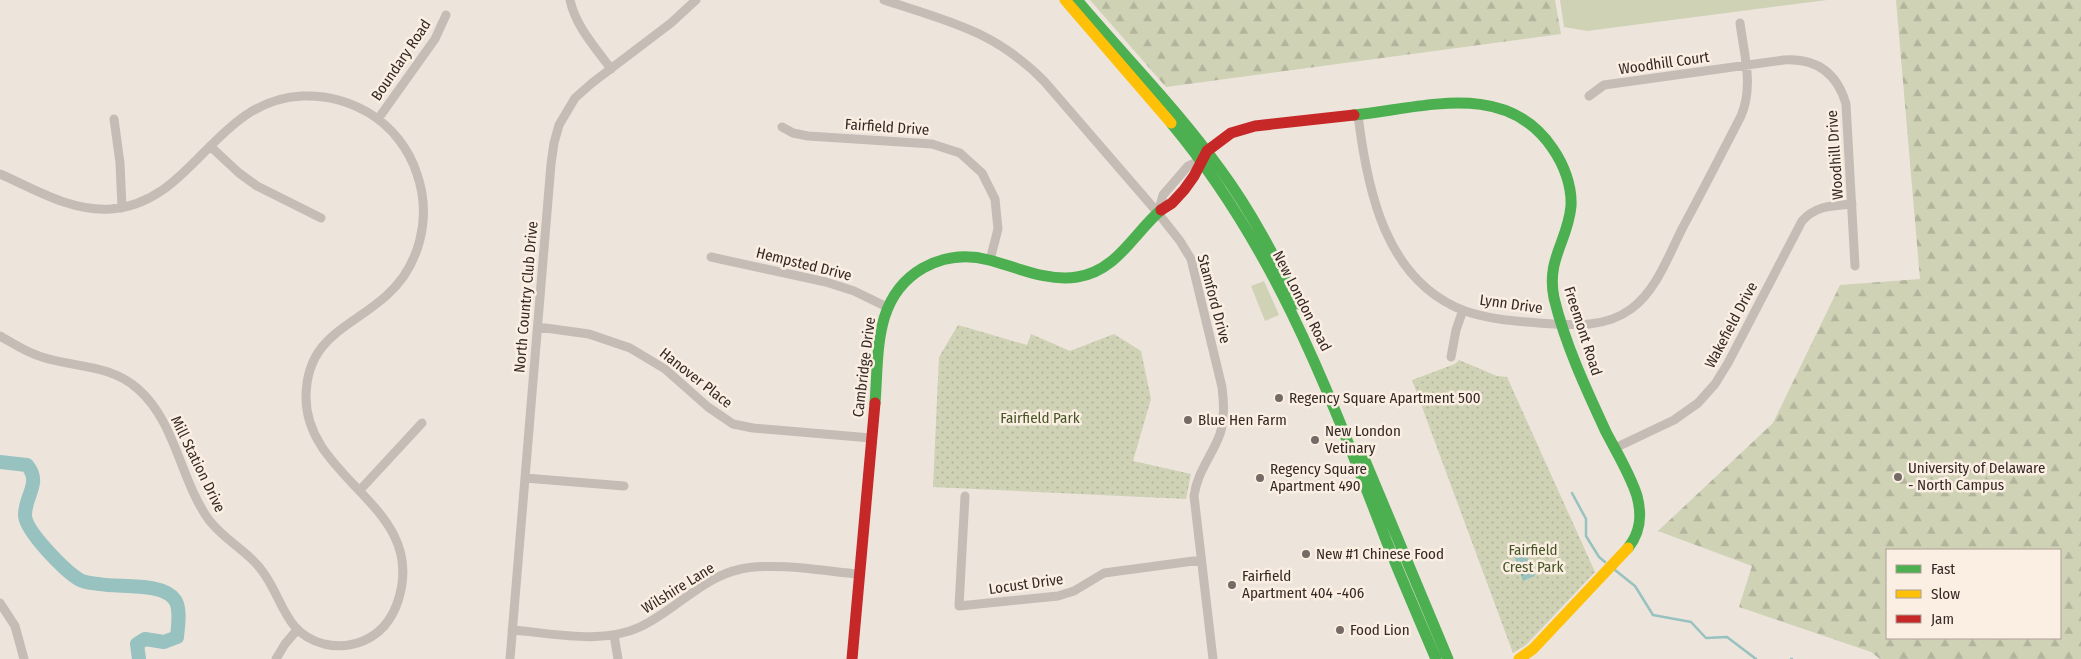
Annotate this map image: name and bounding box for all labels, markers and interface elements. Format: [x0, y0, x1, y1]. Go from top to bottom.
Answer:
street label: Boundary Road [367, 16, 435, 104]
street label: Woodhill Court [1618, 48, 1711, 78]
street label: Woodhill Drive [1823, 110, 1847, 200]
street label: Fairfield Drive [844, 115, 930, 139]
street label: North Country Club Drive [510, 220, 542, 374]
street label: Hempsted Drive [754, 243, 854, 285]
street label: New London Road [1269, 248, 1335, 354]
street label: Stamford Drive [1193, 252, 1235, 346]
street label: Wakefield Drive [1701, 279, 1761, 371]
street label: Freemont Road [1560, 284, 1606, 378]
street label: Lynn Drive [1478, 291, 1544, 317]
street label: Cambridge Drive [849, 316, 879, 418]
street label: Hanover Place [656, 344, 736, 412]
place label: Regency Square Apartment 500 [1289, 389, 1481, 407]
marker: Regency Square Apartment 500 [1273, 392, 1285, 404]
park label: Fairfield Park [1000, 409, 1080, 427]
place label: Blue Hen Farm [1198, 411, 1287, 429]
street label: Mill Station Drive [167, 413, 229, 515]
marker: Blue Hen Farm [1182, 414, 1194, 426]
place label: New London Vetinary [1325, 422, 1401, 457]
marker: New London Vetinary [1309, 434, 1321, 446]
place label: University of Delaware - North Campus [1908, 459, 2045, 494]
place label: Regency Square Apartment 490 [1270, 460, 1367, 495]
marker: University of Delaware - North Campus [1892, 471, 1904, 483]
marker: Regency Square Apartment 490 [1254, 472, 1266, 484]
park label: Fairfield Crest Park [1502, 541, 1564, 576]
place label: New #1 Chinese Food [1316, 545, 1444, 563]
marker: New #1 Chinese Food [1300, 548, 1312, 560]
legend [1886, 549, 2061, 639]
street label: Wilshire Lane [638, 559, 718, 617]
text: Fast [1931, 560, 1955, 578]
place label: Fairfield Apartment 404 -406 [1242, 567, 1364, 602]
street label: Locust Drive [988, 570, 1064, 598]
marker: Fairfield Apartment 404 -406 [1226, 579, 1238, 591]
text: Slow [1931, 585, 1960, 603]
text: Jam [1931, 610, 1954, 628]
place label: Food Lion [1350, 621, 1410, 639]
marker: Food Lion [1334, 624, 1346, 636]

